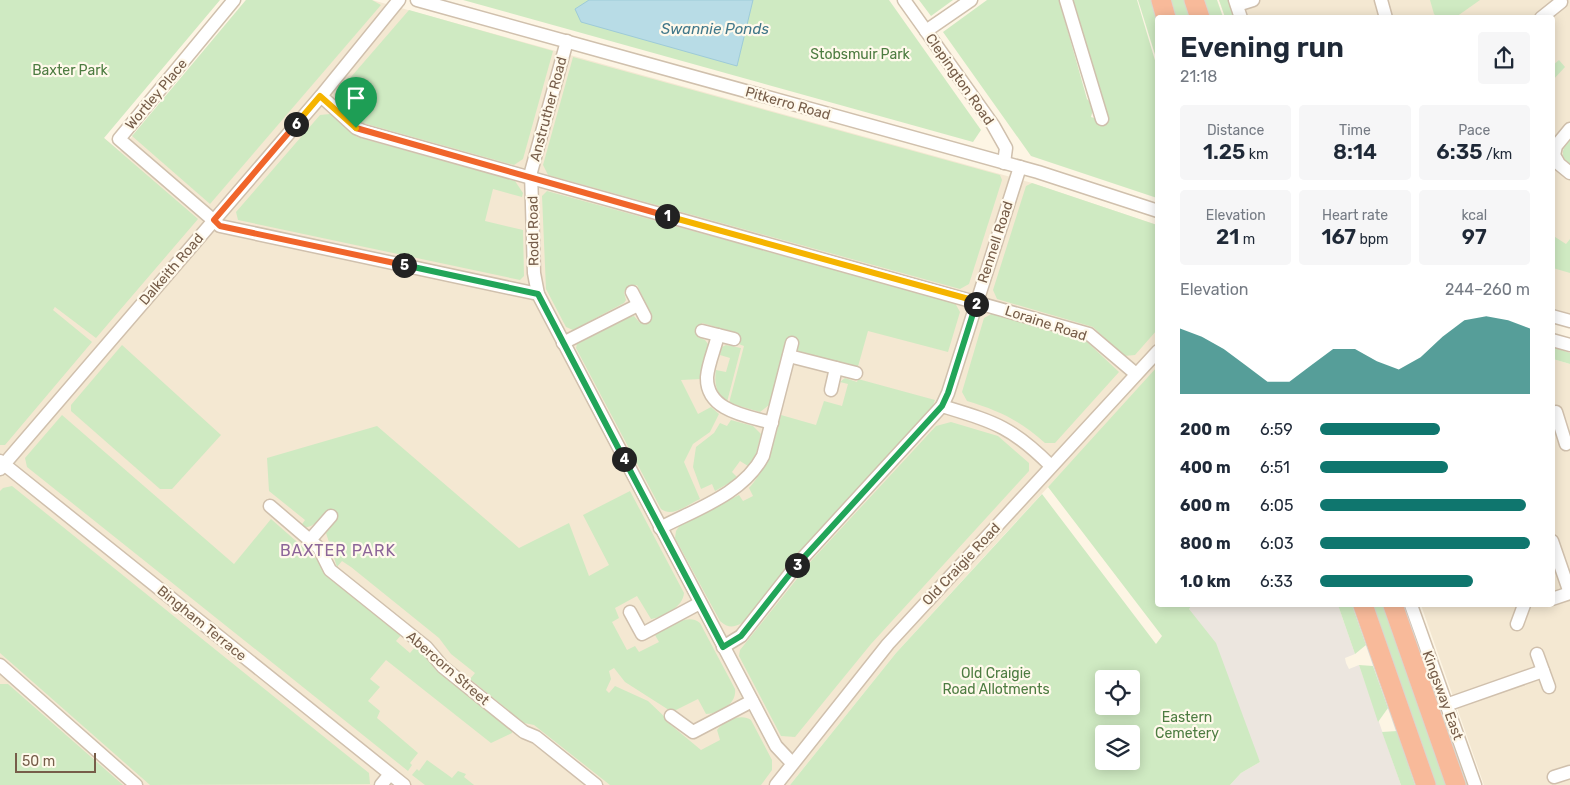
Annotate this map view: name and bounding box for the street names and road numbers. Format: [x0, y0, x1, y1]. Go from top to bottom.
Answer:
street label: Clepington Road [922, 30, 997, 128]
street label: Wortley Place [122, 55, 191, 133]
street label: Anstruther Road [526, 55, 571, 163]
street label: Pitkerro Road [743, 83, 832, 124]
street label: Rodd Road [524, 196, 543, 266]
street label: Rennell Road [974, 199, 1017, 285]
street label: Dalkeith Road [136, 230, 207, 309]
street label: Loraine Road [1003, 302, 1089, 345]
street label: Old Craigie Road [919, 520, 1004, 609]
street label: Bingham Terrace [154, 582, 250, 665]
street label: Abercorn Street [403, 628, 493, 709]
street label: Kingsway East [1419, 648, 1467, 743]

